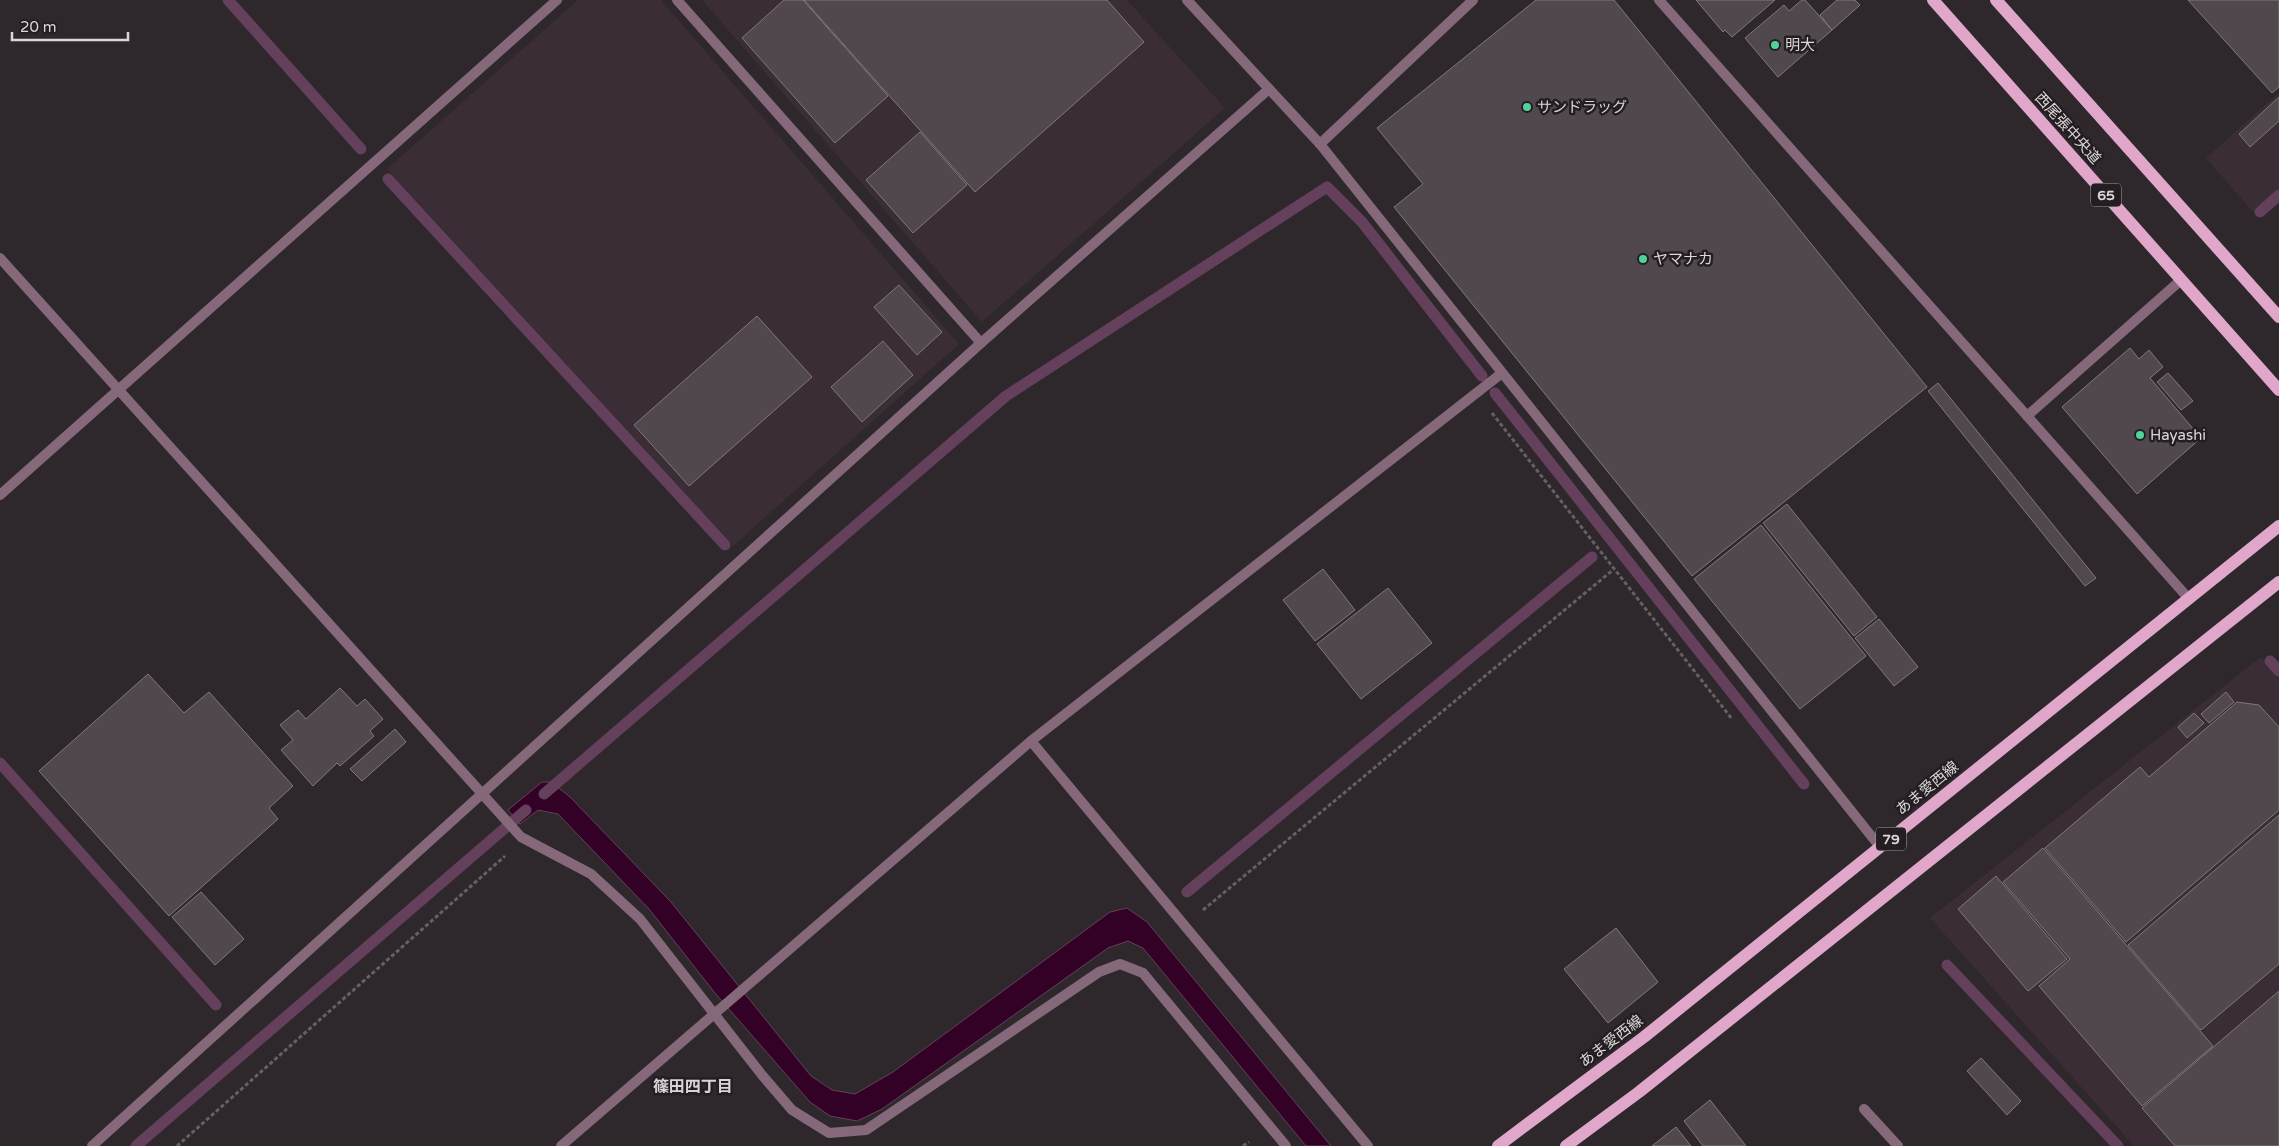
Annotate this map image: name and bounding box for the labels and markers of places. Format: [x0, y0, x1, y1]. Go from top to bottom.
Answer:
place label: 明大 [1785, 36, 1815, 54]
marker: 明大 [1769, 39, 1781, 51]
place label: サンドラッグ [1537, 98, 1627, 116]
marker: サンドラッグ [1521, 101, 1533, 113]
place label: ヤマナカ [1653, 250, 1713, 268]
marker: ヤマナカ [1637, 253, 1649, 265]
place label: Hayashi [2150, 426, 2206, 444]
marker: Hayashi [2134, 429, 2146, 441]

